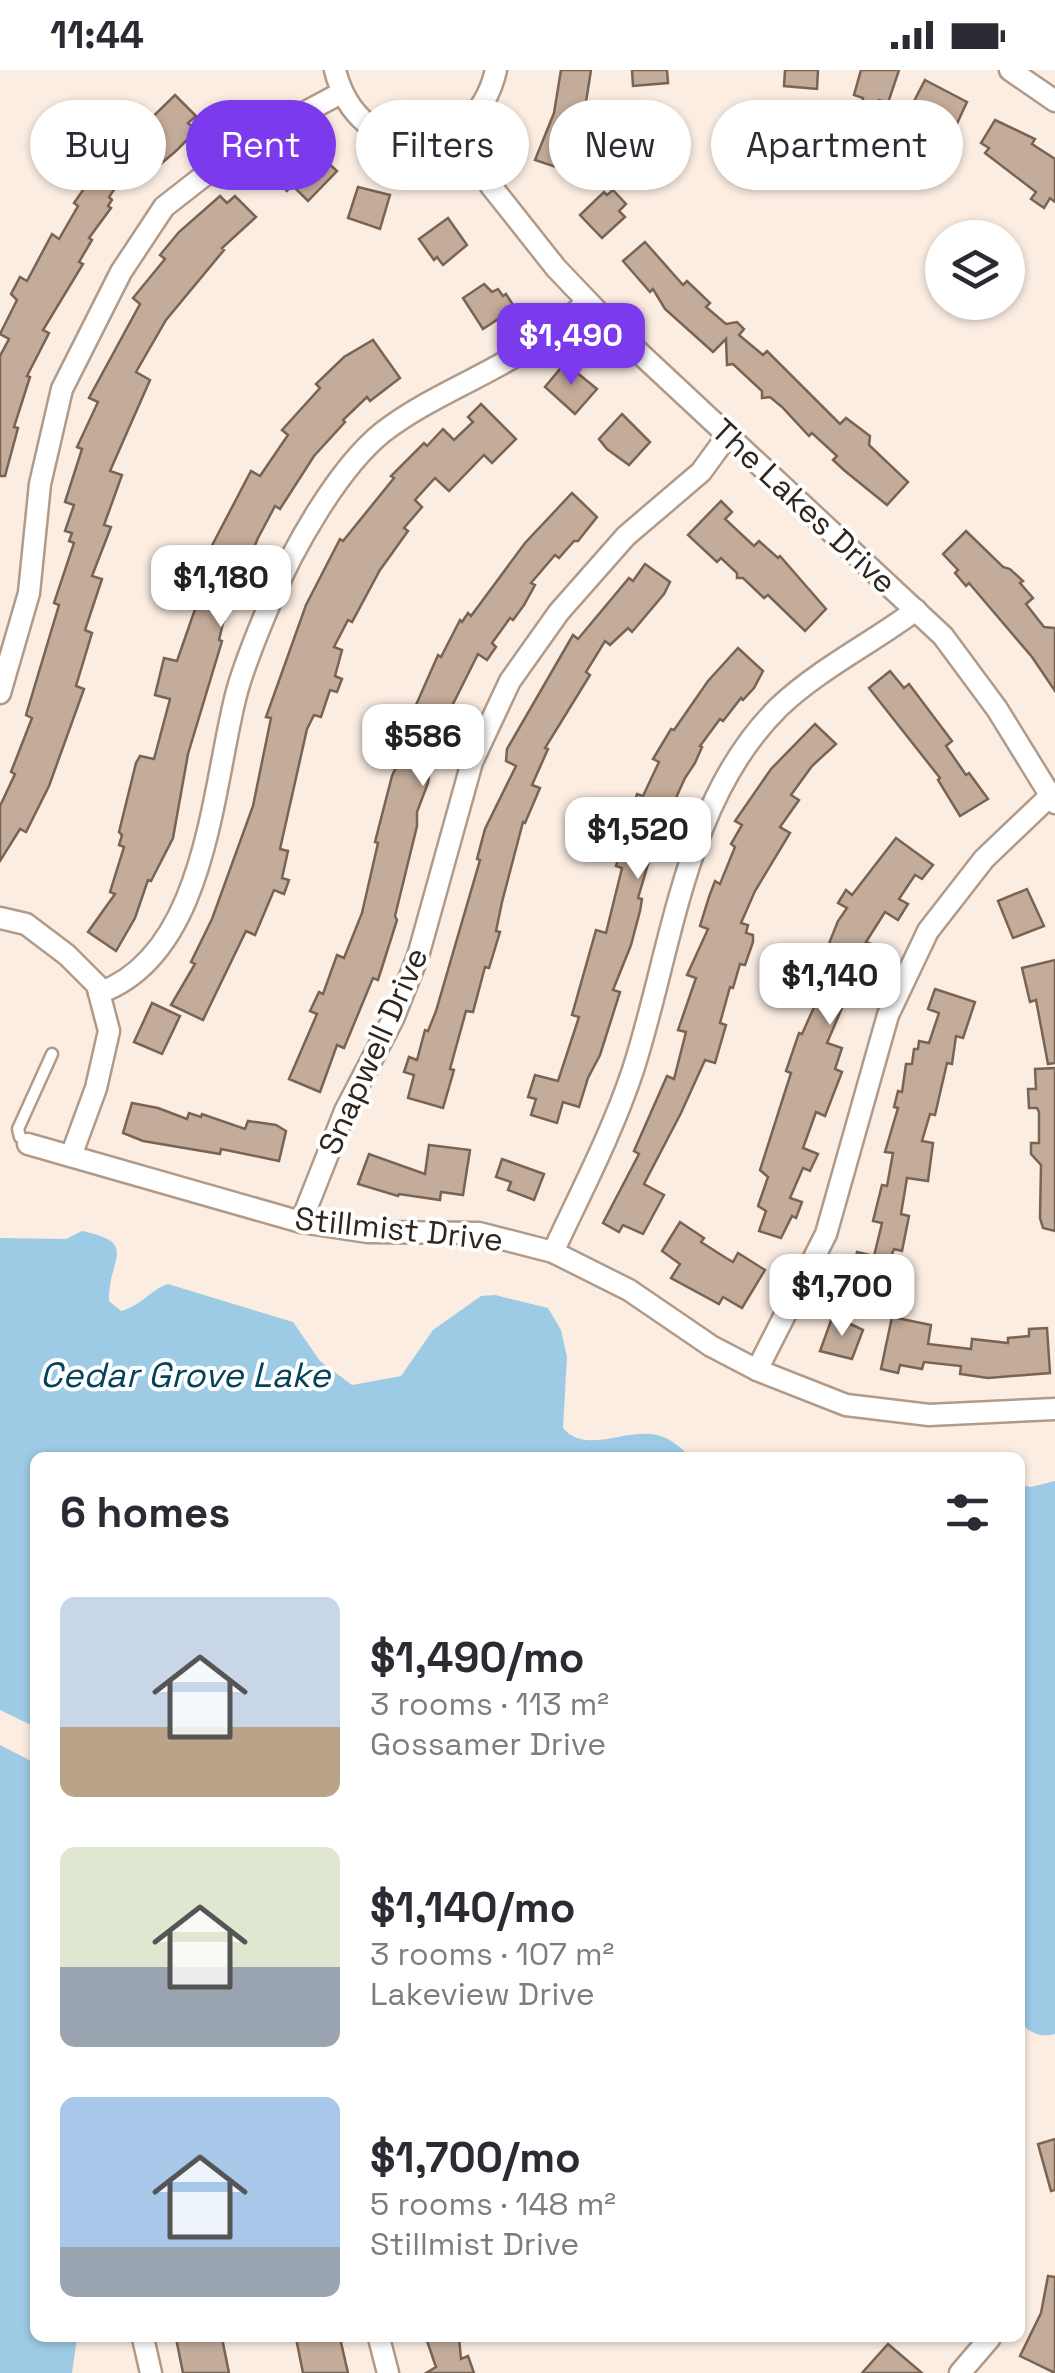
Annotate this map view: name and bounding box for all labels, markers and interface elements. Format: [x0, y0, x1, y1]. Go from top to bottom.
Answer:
text: 11:44 [50, 11, 144, 59]
chip: Buy [30, 100, 166, 190]
chip: Rent [186, 100, 336, 190]
chip: Filters [356, 100, 529, 190]
chip: New [549, 100, 691, 190]
chip: Apartment [711, 100, 963, 190]
map controls [925, 220, 1025, 320]
button: layers [925, 220, 1025, 320]
pin: $1,490 [490, 303, 652, 388]
text: $1,490 [519, 315, 623, 355]
street label: The Lakes Drive [703, 410, 905, 602]
pin: $1,180 [140, 545, 302, 630]
text: $1,180 [173, 557, 269, 597]
pin: $586 [364, 704, 482, 789]
text: $586 [384, 716, 462, 756]
pin: $1,520 [557, 797, 719, 882]
text: $1,520 [587, 809, 689, 849]
street label: Snapwell Drive [309, 941, 437, 1161]
pin: $1,140 [749, 943, 911, 1028]
text: $1,140 [781, 955, 879, 995]
street label: Stillmist Drive [293, 1198, 505, 1260]
pin: $1,700 [761, 1254, 923, 1339]
text: $1,700 [791, 1266, 893, 1306]
water label: Cedar Grove Lake [40, 1353, 331, 1397]
icon: filters [940, 1485, 995, 1540]
text: 6 homes [60, 1486, 230, 1539]
text: $1,490/mo [370, 1631, 585, 1684]
icon: home [140, 1637, 260, 1757]
text: 3 rooms · 113 m² [370, 1684, 609, 1724]
text: Gossamer Drive [370, 1724, 606, 1764]
text: $1,140/mo [370, 1881, 575, 1934]
icon: home [140, 1887, 260, 2007]
text: 3 rooms · 107 m² [370, 1934, 614, 1974]
text: Lakeview Drive [370, 1974, 595, 2014]
text: $1,700/mo [370, 2131, 581, 2184]
icon: home [140, 2137, 260, 2257]
text: 5 rooms · 148 m² [370, 2184, 616, 2224]
text: Stillmist Drive [370, 2224, 579, 2264]

